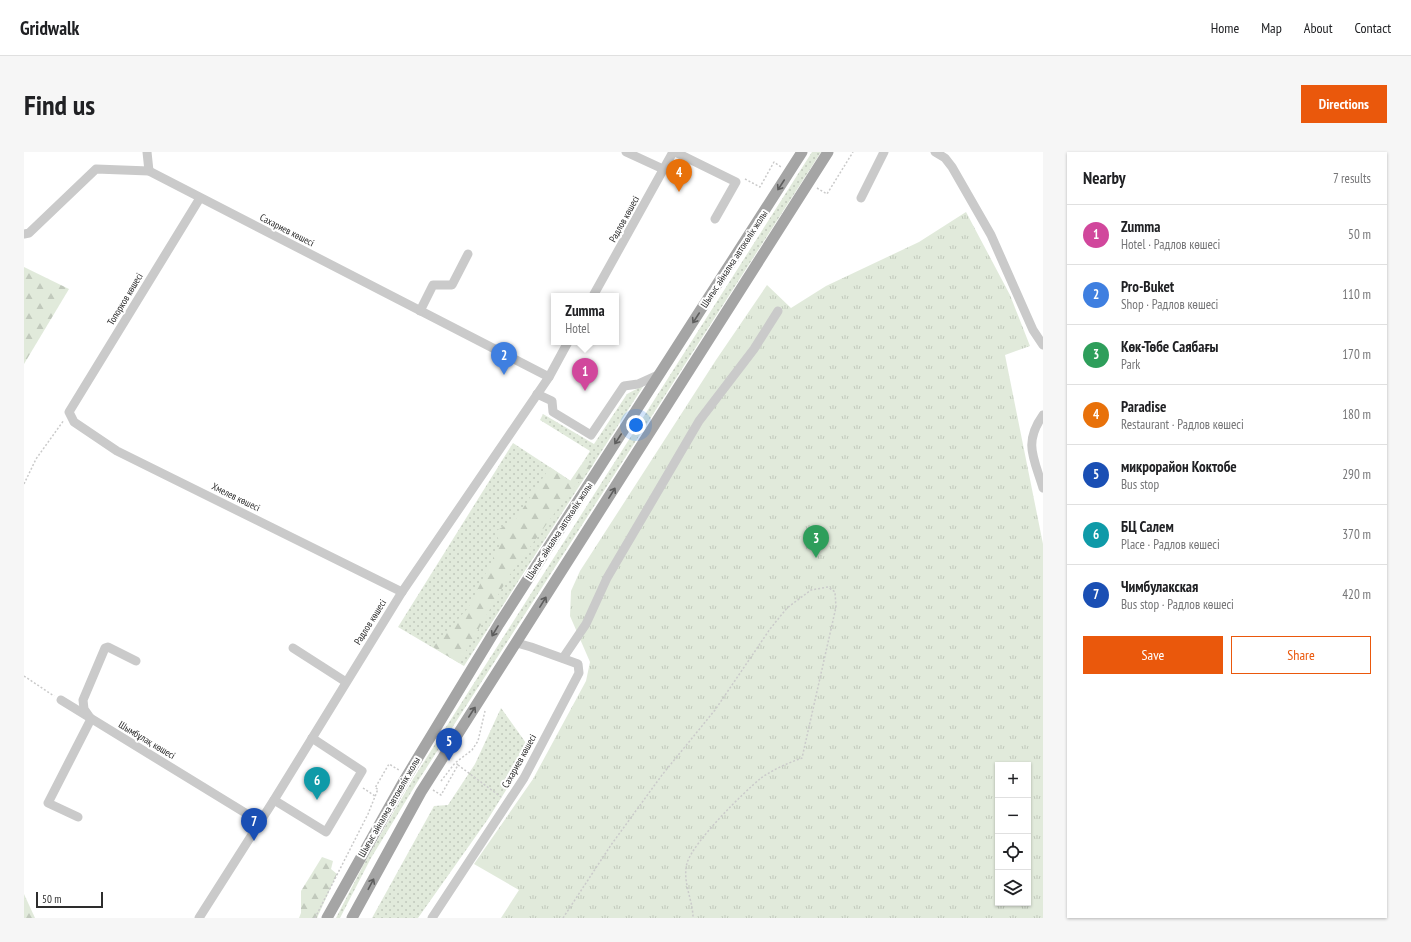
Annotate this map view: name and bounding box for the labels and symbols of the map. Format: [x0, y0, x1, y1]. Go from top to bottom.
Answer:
pin: 4 [666, 159, 692, 192]
one-way arrow [777, 179, 785, 191]
street label: Радлов көшесі [606, 193, 642, 245]
street label: Шығыс айналма автокөлік жолы [698, 208, 770, 310]
street label: Сахариев көшесі [258, 211, 316, 249]
street label: Топорков көшесі [104, 270, 146, 328]
one-way arrow [692, 312, 700, 323]
pin: 2 [491, 342, 517, 375]
pin: 1 [572, 358, 598, 391]
your location [626, 415, 646, 435]
one-way arrow [614, 433, 622, 444]
street label: Хмелев көшесі [210, 480, 262, 514]
street label: Шығыс айналма автокөлік жолы [523, 480, 595, 582]
one-way arrow [608, 487, 617, 498]
pin: 3 [803, 525, 829, 558]
one-way arrow [539, 596, 547, 608]
street label: Радлов көшесі [351, 597, 389, 647]
one-way arrow [491, 625, 499, 636]
one-way arrow [469, 706, 477, 718]
street label: Шымбұлақ көшесі [116, 718, 178, 762]
pin: 5 [436, 728, 462, 761]
street label: Сахариев көшесі [499, 732, 539, 790]
street label: Шығыс айналма автокөлік жолы [355, 755, 423, 859]
pin: 6 [304, 767, 330, 800]
pin: 7 [241, 808, 267, 841]
one-way arrow [367, 878, 375, 890]
scale bar [36, 890, 103, 909]

